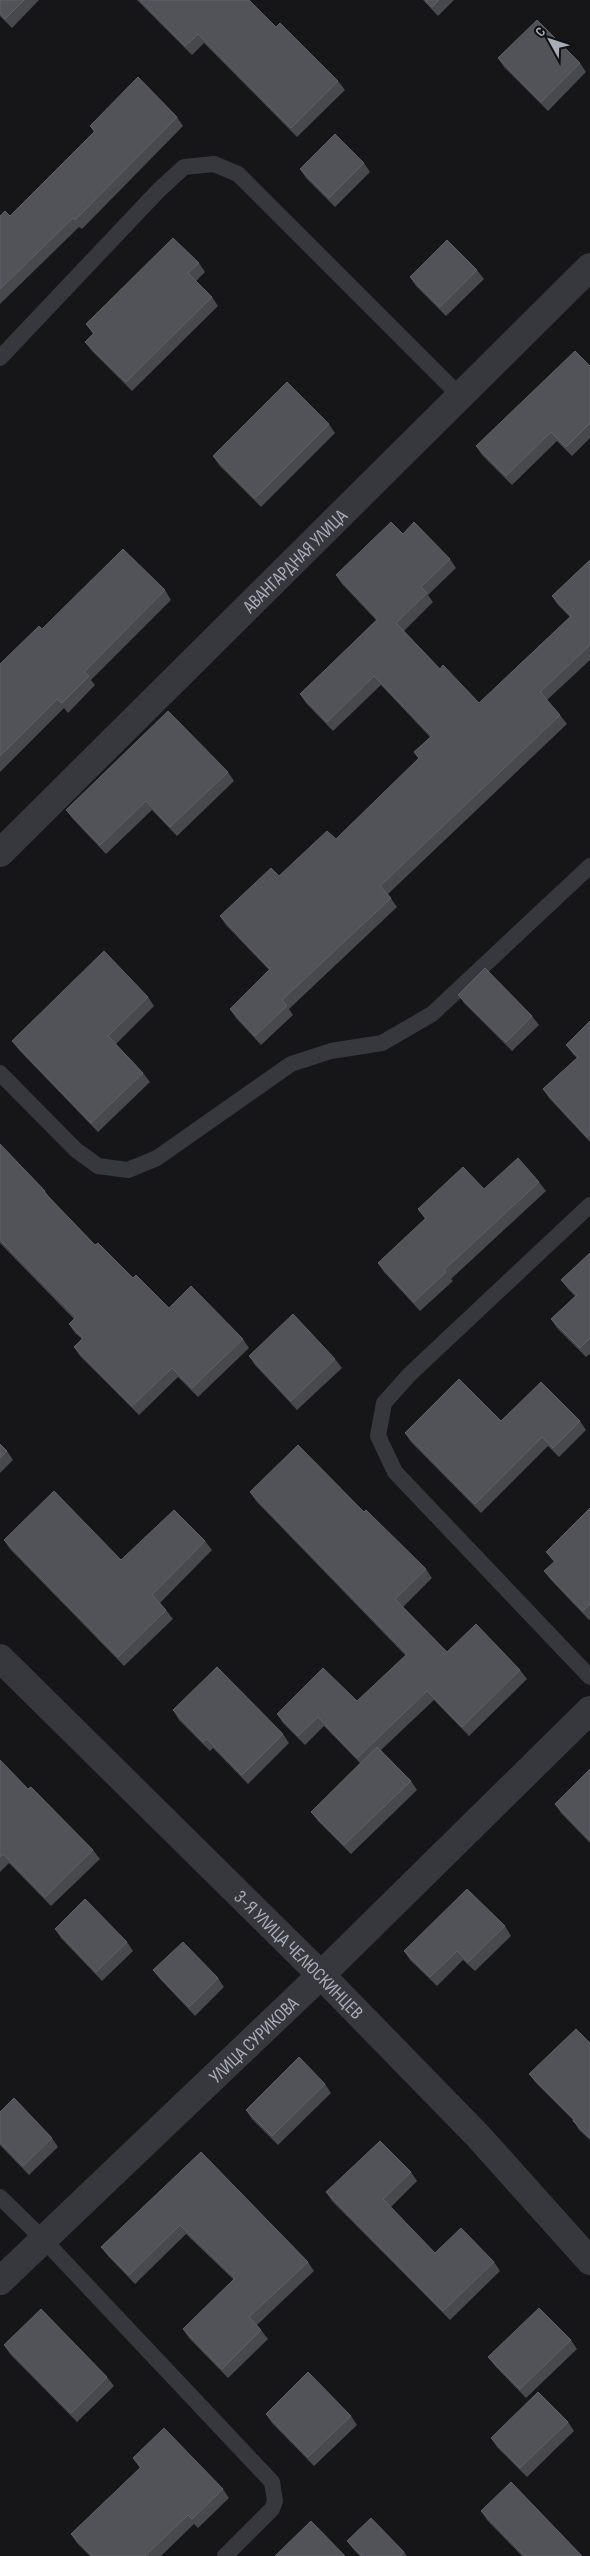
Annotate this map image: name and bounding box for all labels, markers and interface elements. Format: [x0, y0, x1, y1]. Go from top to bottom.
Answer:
north arrow [525, 15, 575, 65]
text: С [532, 24, 549, 40]
street label: АВАНГАРДНАЯ УЛИЦА [238, 504, 353, 619]
street label: 3-Я УЛИЦА ЧЕЛЮСКИНЦЕВ [229, 1886, 368, 2024]
street label: УЛИЦА СУРИКОВА [205, 1992, 305, 2089]

